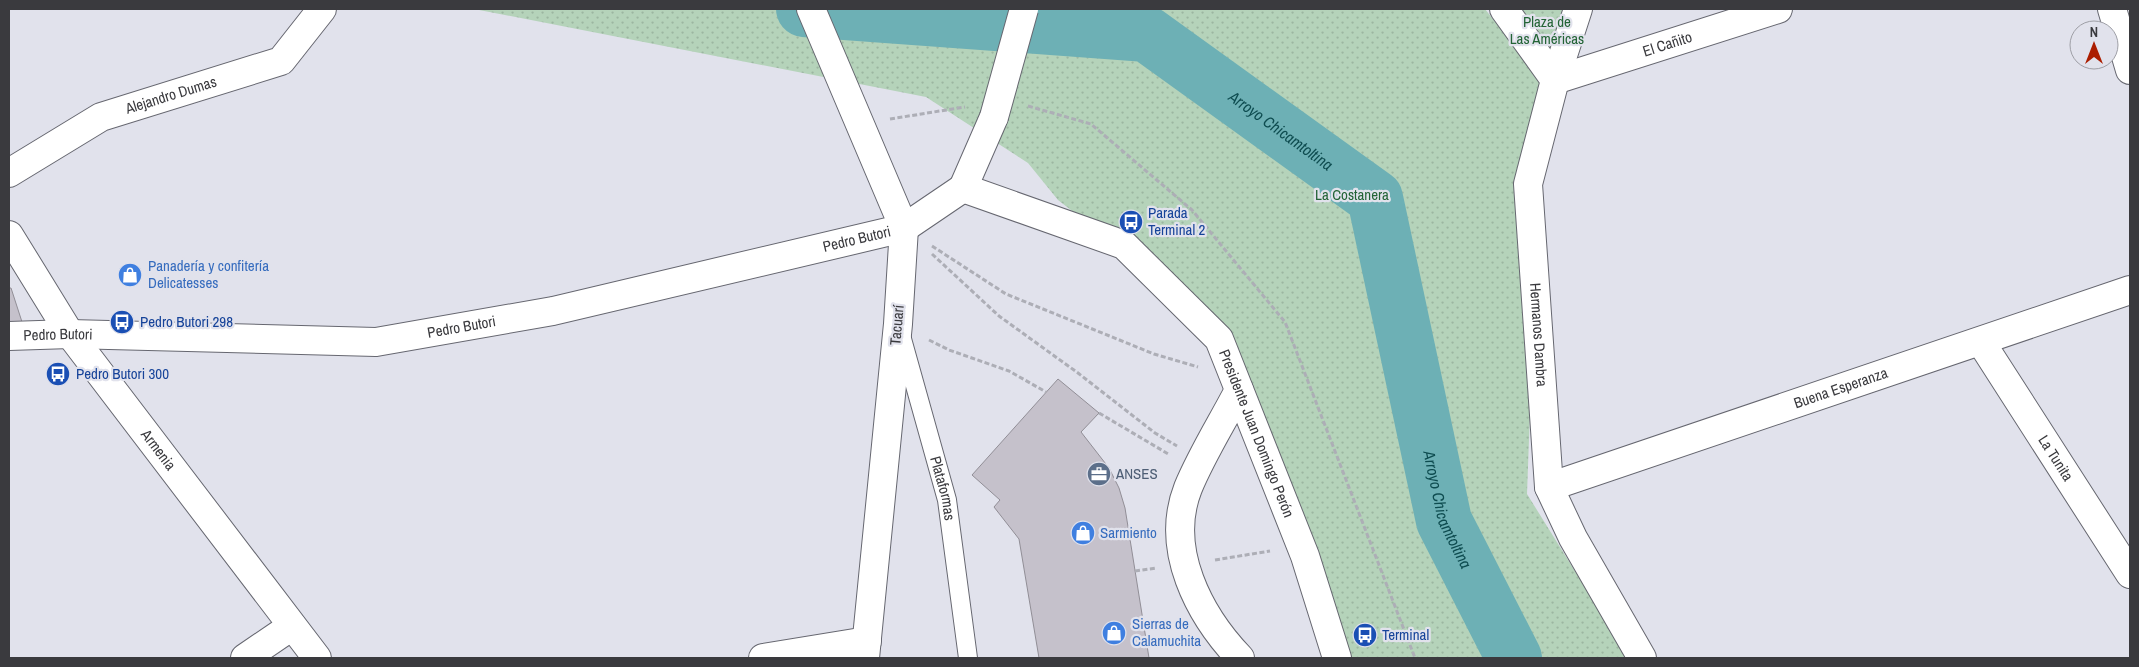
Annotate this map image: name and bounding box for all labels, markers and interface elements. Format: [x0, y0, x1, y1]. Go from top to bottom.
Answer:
park label: Plaza de Las Américas [1510, 11, 1584, 49]
north arrow [2069, 20, 2119, 70]
text: N [2090, 23, 2098, 41]
street label: El Cañito [1640, 26, 1695, 61]
street label: Alejandro Dumas [122, 71, 219, 119]
water label: Arroyo Chicamtoltina [1224, 85, 1338, 175]
park label: La Costanera [1315, 184, 1389, 205]
place label: Parada Terminal 2 [1148, 202, 1206, 240]
bus stop icon: Parada Terminal 2 [1118, 209, 1144, 235]
street label: Pedro Butori [821, 221, 893, 257]
place label: Panadería y confitería Delicatesses [148, 255, 269, 293]
shop icon: Panadería y confitería Delicatesses [117, 262, 143, 288]
street label: Hermanos Dambra [1525, 282, 1553, 387]
street label: Tacuarí [884, 303, 909, 346]
bus stop icon: Pedro Butori 298 [109, 309, 135, 335]
street label: Pedro Butori [426, 310, 497, 343]
place label: Pedro Butori 298 [140, 311, 233, 332]
street label: Pedro Butori [23, 323, 93, 346]
street label: Presidente Juan Domingo Perón [1214, 346, 1300, 520]
bus stop icon: Pedro Butori 300 [45, 361, 71, 387]
street label: Buena Esperanza [1791, 362, 1890, 413]
place label: Pedro Butori 300 [76, 363, 169, 384]
street label: Armenia [136, 424, 181, 475]
street label: La Tunita [2033, 431, 2079, 485]
water label: Arroyo Chicamtoltina [1418, 448, 1477, 572]
street label: Plataformas [925, 454, 961, 522]
office icon: ANSES [1086, 461, 1112, 487]
place label: ANSES [1115, 463, 1158, 484]
shop icon: Sarmiento [1070, 520, 1096, 546]
place label: Sarmiento [1100, 522, 1157, 543]
place label: Sierras de Calamuchita [1132, 613, 1201, 651]
shop icon: Sierras de Calamuchita [1101, 620, 1127, 646]
bus stop icon: Terminal [1352, 622, 1378, 648]
place label: Terminal [1382, 624, 1429, 645]

